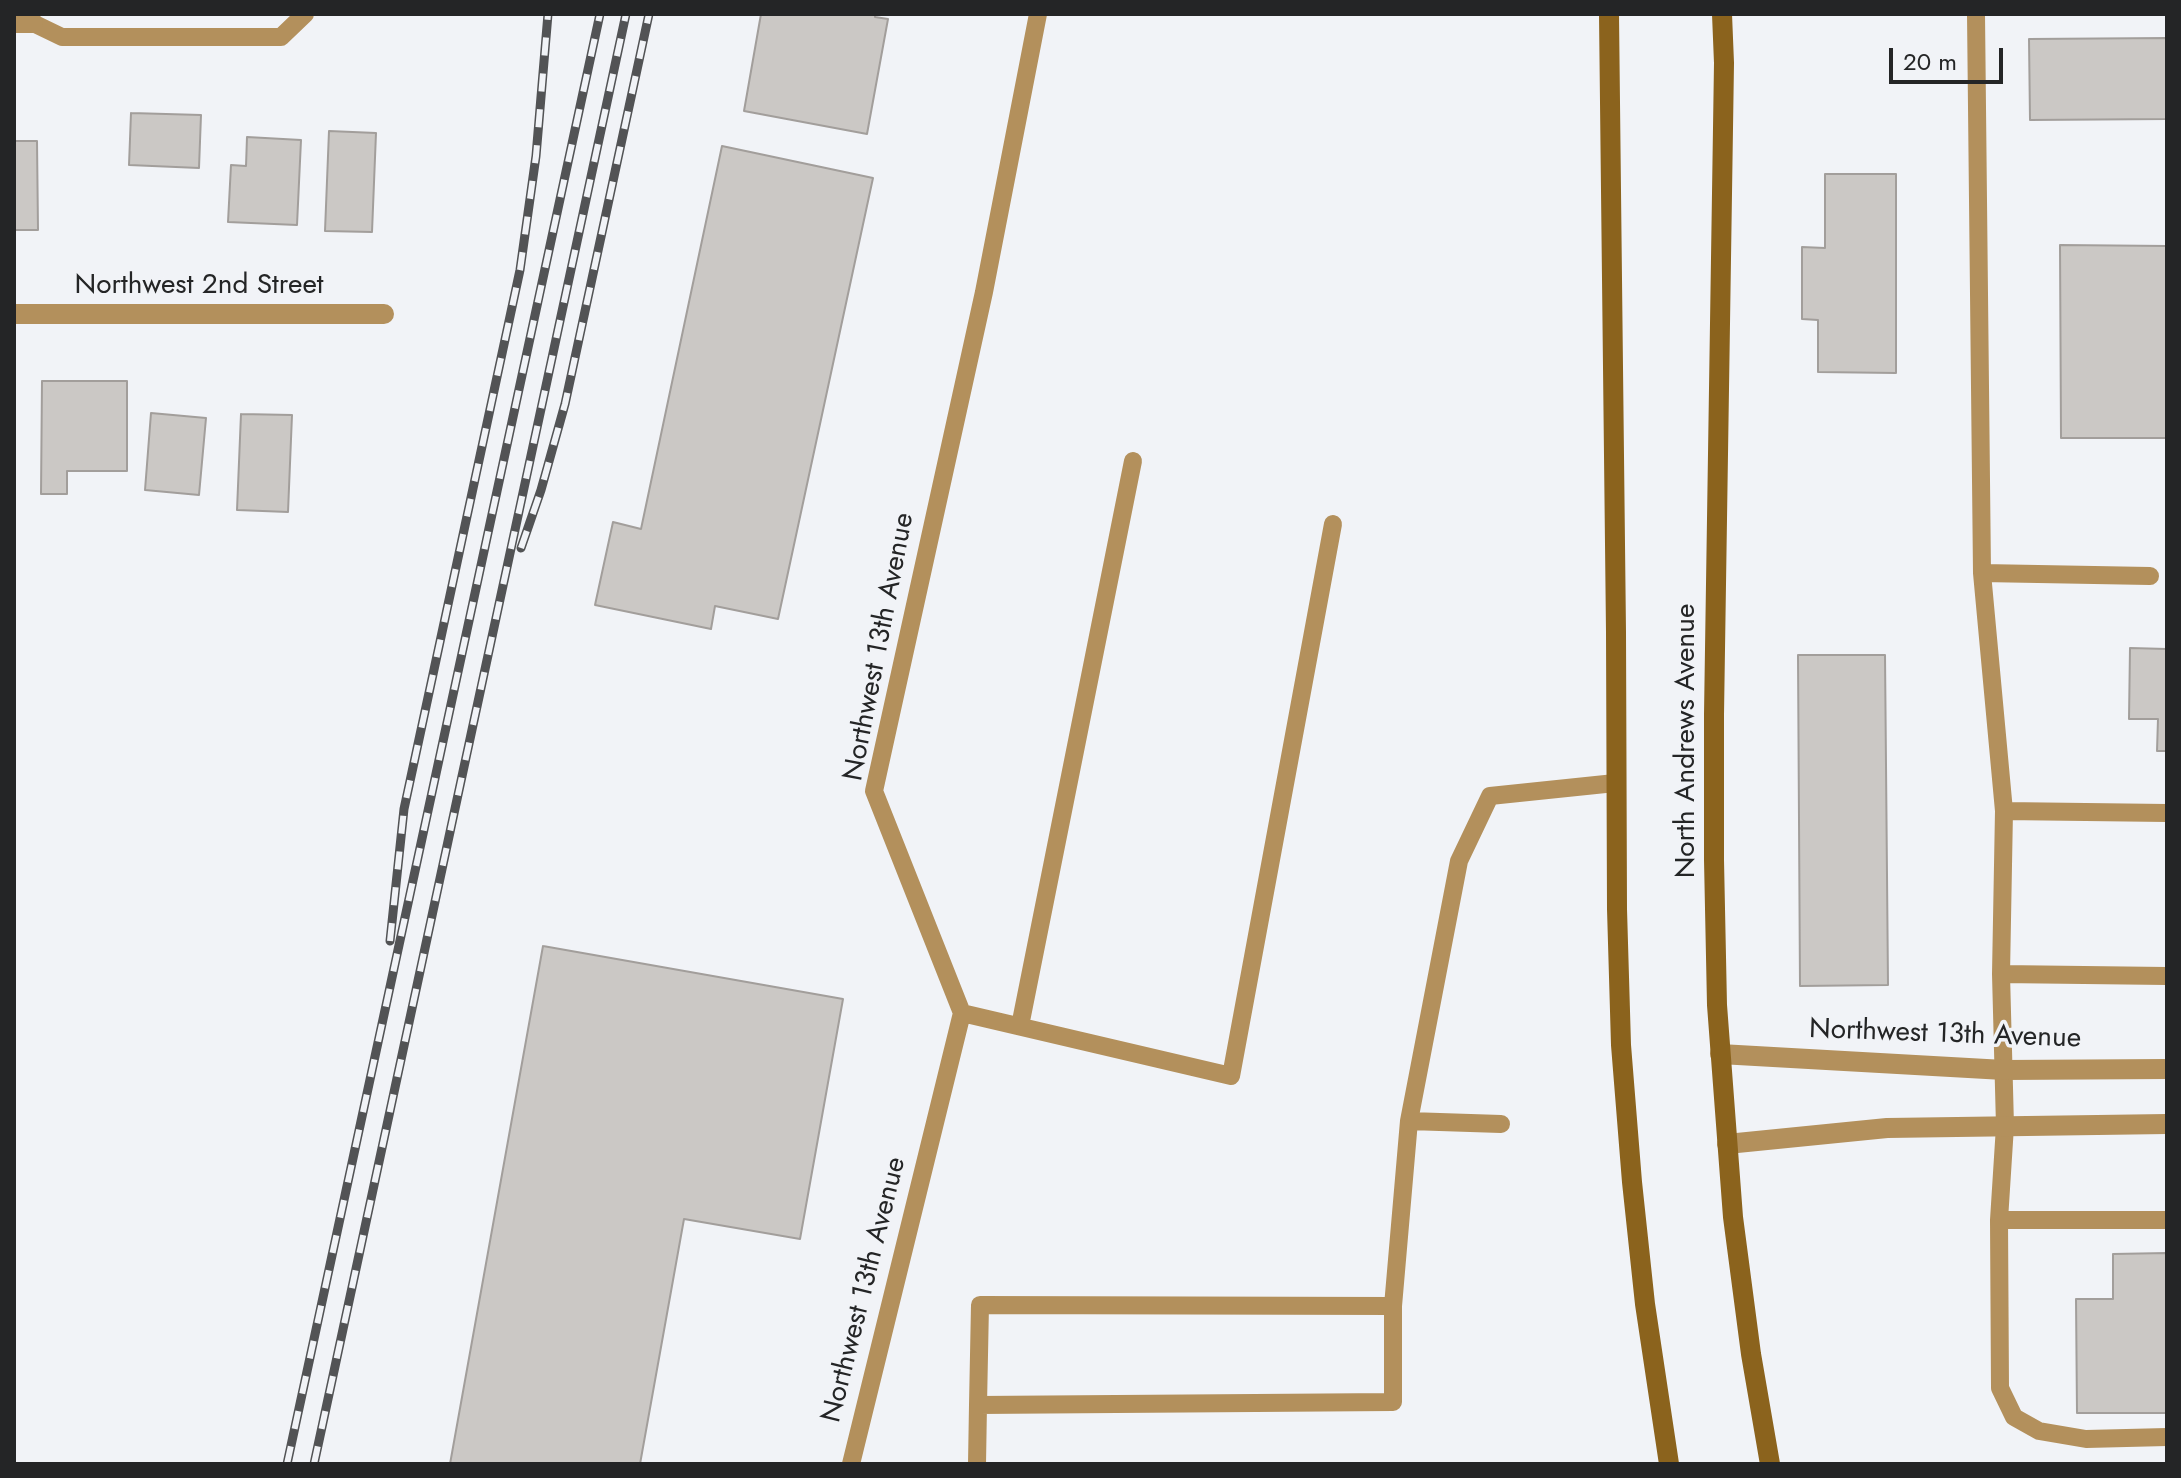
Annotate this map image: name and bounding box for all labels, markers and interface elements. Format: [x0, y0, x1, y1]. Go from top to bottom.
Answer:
scale bar [1893, 32, 2007, 82]
text: 20 m [1903, 44, 1957, 79]
street label: Northwest 2nd Street [74, 269, 324, 303]
street label: Northwest 13th Avenue [838, 510, 922, 784]
street label: North Andrews Avenue [1670, 604, 1704, 878]
street label: Northwest 13th Avenue [1808, 1013, 2082, 1057]
street label: Northwest 13th Avenue [816, 1154, 914, 1426]

